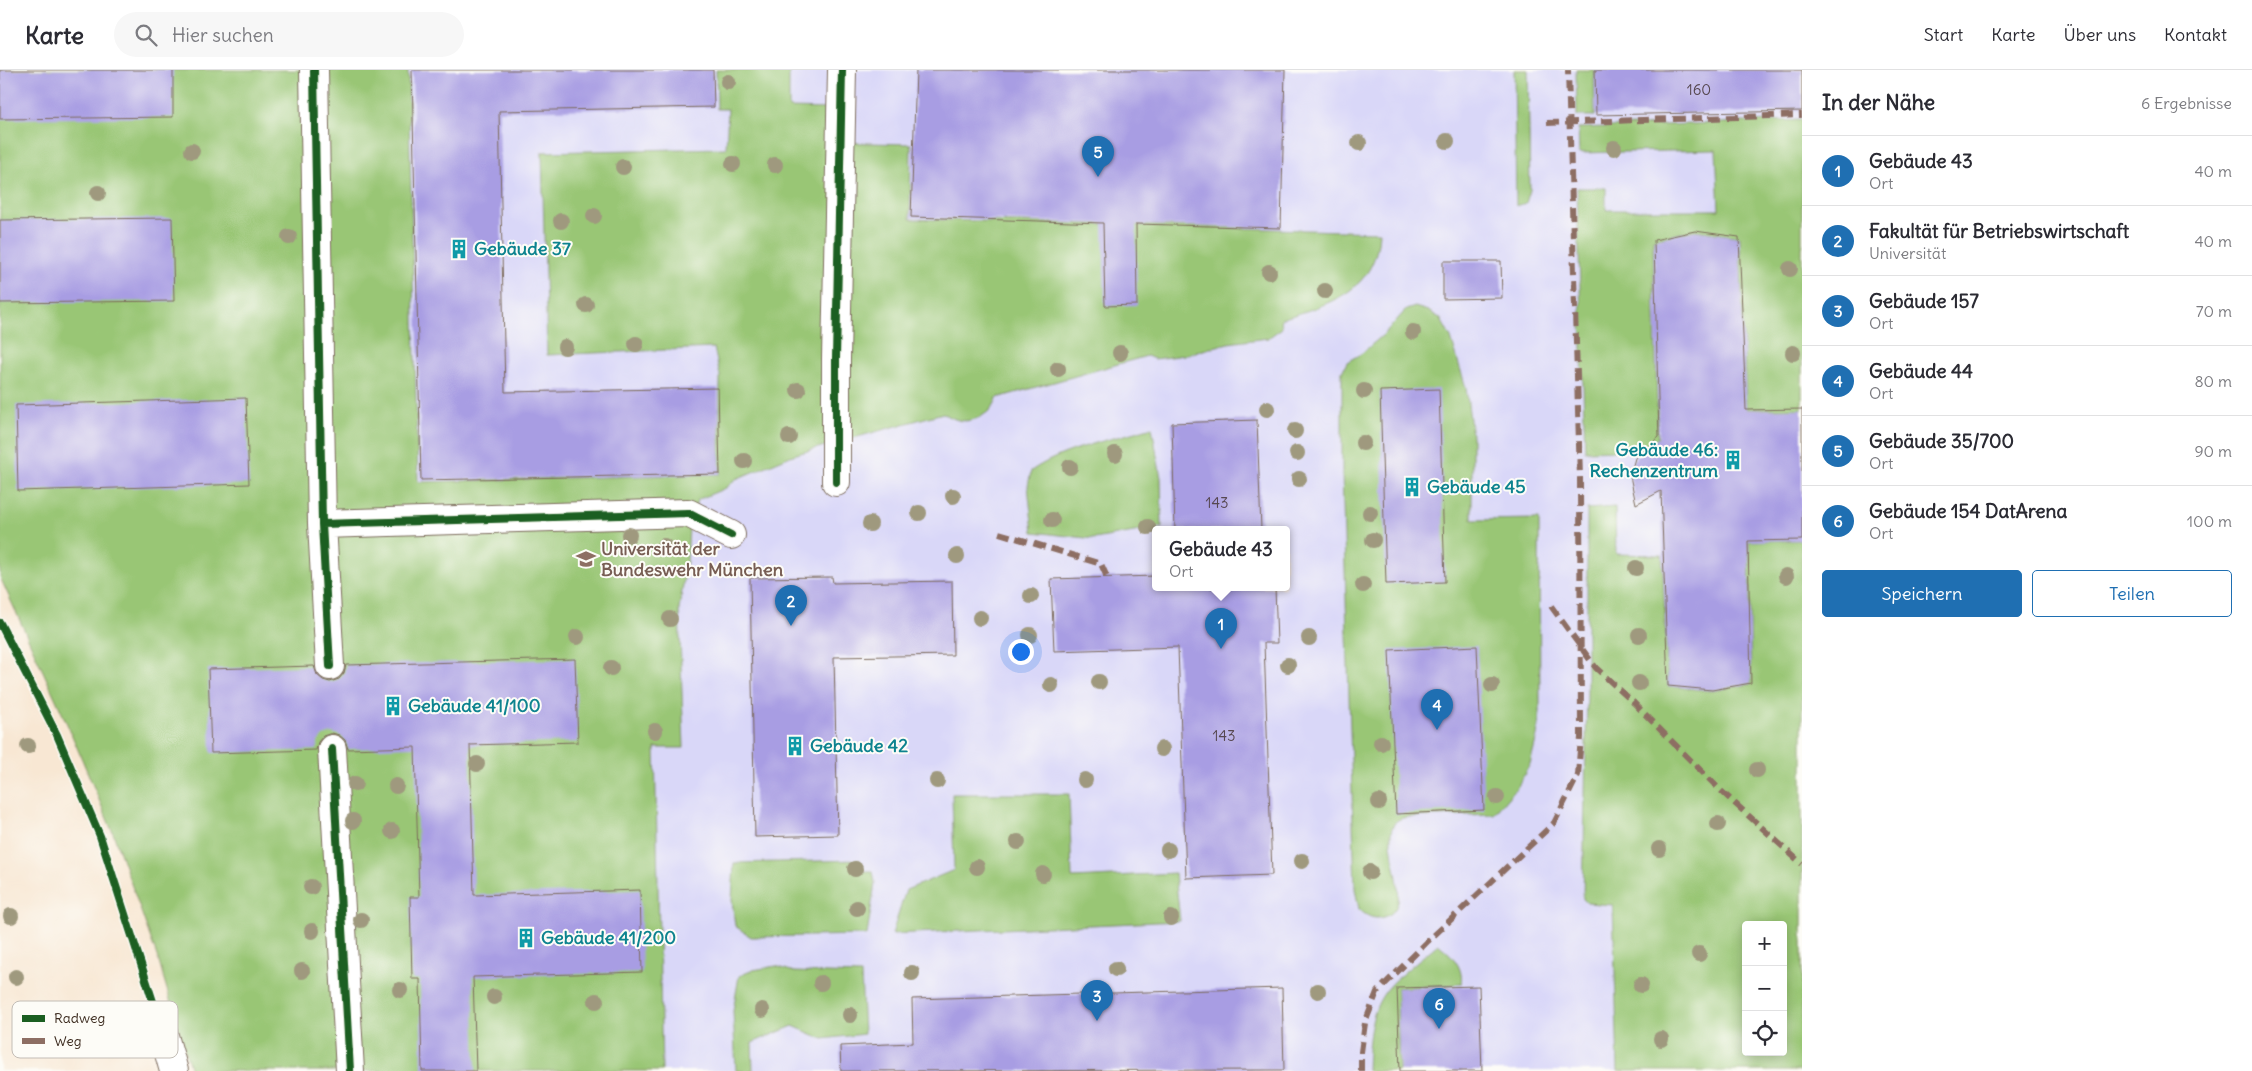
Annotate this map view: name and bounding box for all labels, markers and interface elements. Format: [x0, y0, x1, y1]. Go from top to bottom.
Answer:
search box [114, 12, 464, 57]
text: Karte [25, 20, 84, 50]
icon: search [132, 21, 160, 49]
text: Hier suchen [172, 23, 274, 47]
text: Start [1924, 23, 1963, 46]
text: Karte [1991, 23, 2036, 46]
text: Über uns [2064, 23, 2136, 46]
text: Kontakt [2164, 23, 2227, 46]
house number: 160 [1687, 80, 1711, 99]
text: In der Nähe [1822, 89, 1935, 116]
text: 6 Ergebnisse [2141, 93, 2232, 113]
pin: 5 [1082, 136, 1114, 177]
text: Gebäude 43 [1869, 149, 1973, 173]
text: 1 [1835, 161, 1841, 181]
text: 40 m [2194, 161, 2232, 181]
text: Ort [1869, 173, 1893, 193]
text: Fakultät für Betriebswirtschaft [1869, 219, 2129, 243]
text: 2 [1834, 231, 1842, 251]
text: 40 m [2194, 231, 2232, 251]
place label: Gebäude 37 [474, 237, 571, 260]
building icon: Gebäude 37 [448, 238, 470, 260]
text: Universität [1869, 243, 1946, 263]
text: Gebäude 157 [1869, 289, 1979, 313]
text: 3 [1833, 301, 1843, 321]
text: 70 m [2196, 301, 2232, 321]
text: Ort [1869, 313, 1893, 333]
text: Gebäude 44 [1869, 359, 1973, 383]
text: 4 [1833, 371, 1843, 391]
text: 80 m [2194, 371, 2232, 391]
text: Ort [1869, 383, 1893, 403]
text: Gebäude 35/700 [1869, 429, 2014, 453]
place label: Gebäude 46: Rechenzentrum [1590, 438, 1718, 482]
text: 5 [1833, 441, 1843, 461]
text: 90 m [2194, 441, 2232, 461]
building icon: Gebäude 46: Rechenzentrum [1722, 449, 1744, 471]
text: Ort [1869, 453, 1893, 473]
place label: Gebäude 45 [1427, 475, 1526, 498]
building icon: Gebäude 45 [1401, 476, 1423, 498]
house number: 143 [1205, 493, 1229, 512]
text: Gebäude 154 DatArena [1869, 499, 2067, 523]
text: 6 [1833, 511, 1843, 531]
text: 100 m [2187, 511, 2232, 531]
text: Ort [1869, 523, 1893, 543]
popup [1152, 526, 1290, 591]
place label: Universität der Bundeswehr München [601, 537, 784, 581]
text: Gebäude 43 [1169, 537, 1273, 561]
school or university icon: Universität der Bundeswehr München [575, 548, 597, 570]
text: Ort [1169, 561, 1193, 581]
button: Speichern [1822, 570, 2022, 617]
button: Teilen [2032, 570, 2232, 617]
pin: 2 [775, 585, 807, 626]
pin: 1 [1205, 608, 1237, 649]
your location [1008, 639, 1034, 665]
pin: 4 [1421, 689, 1453, 730]
place label: Gebäude 41/100 [408, 694, 541, 717]
building icon: Gebäude 41/100 [382, 695, 404, 717]
house number: 143 [1212, 726, 1236, 745]
place label: Gebäude 42 [810, 734, 908, 757]
building icon: Gebäude 42 [784, 735, 806, 757]
map controls [1742, 921, 1787, 1056]
button: + [1742, 921, 1787, 966]
place label: Gebäude 41/200 [541, 926, 676, 949]
building icon: Gebäude 41/200 [515, 927, 537, 949]
button: − [1742, 966, 1787, 1011]
pin: 3 [1081, 980, 1113, 1021]
pin: 6 [1423, 988, 1455, 1029]
legend [12, 1001, 178, 1058]
text: Radweg [54, 1009, 105, 1027]
button: locate [1742, 1011, 1787, 1056]
text: Weg [54, 1032, 82, 1050]

